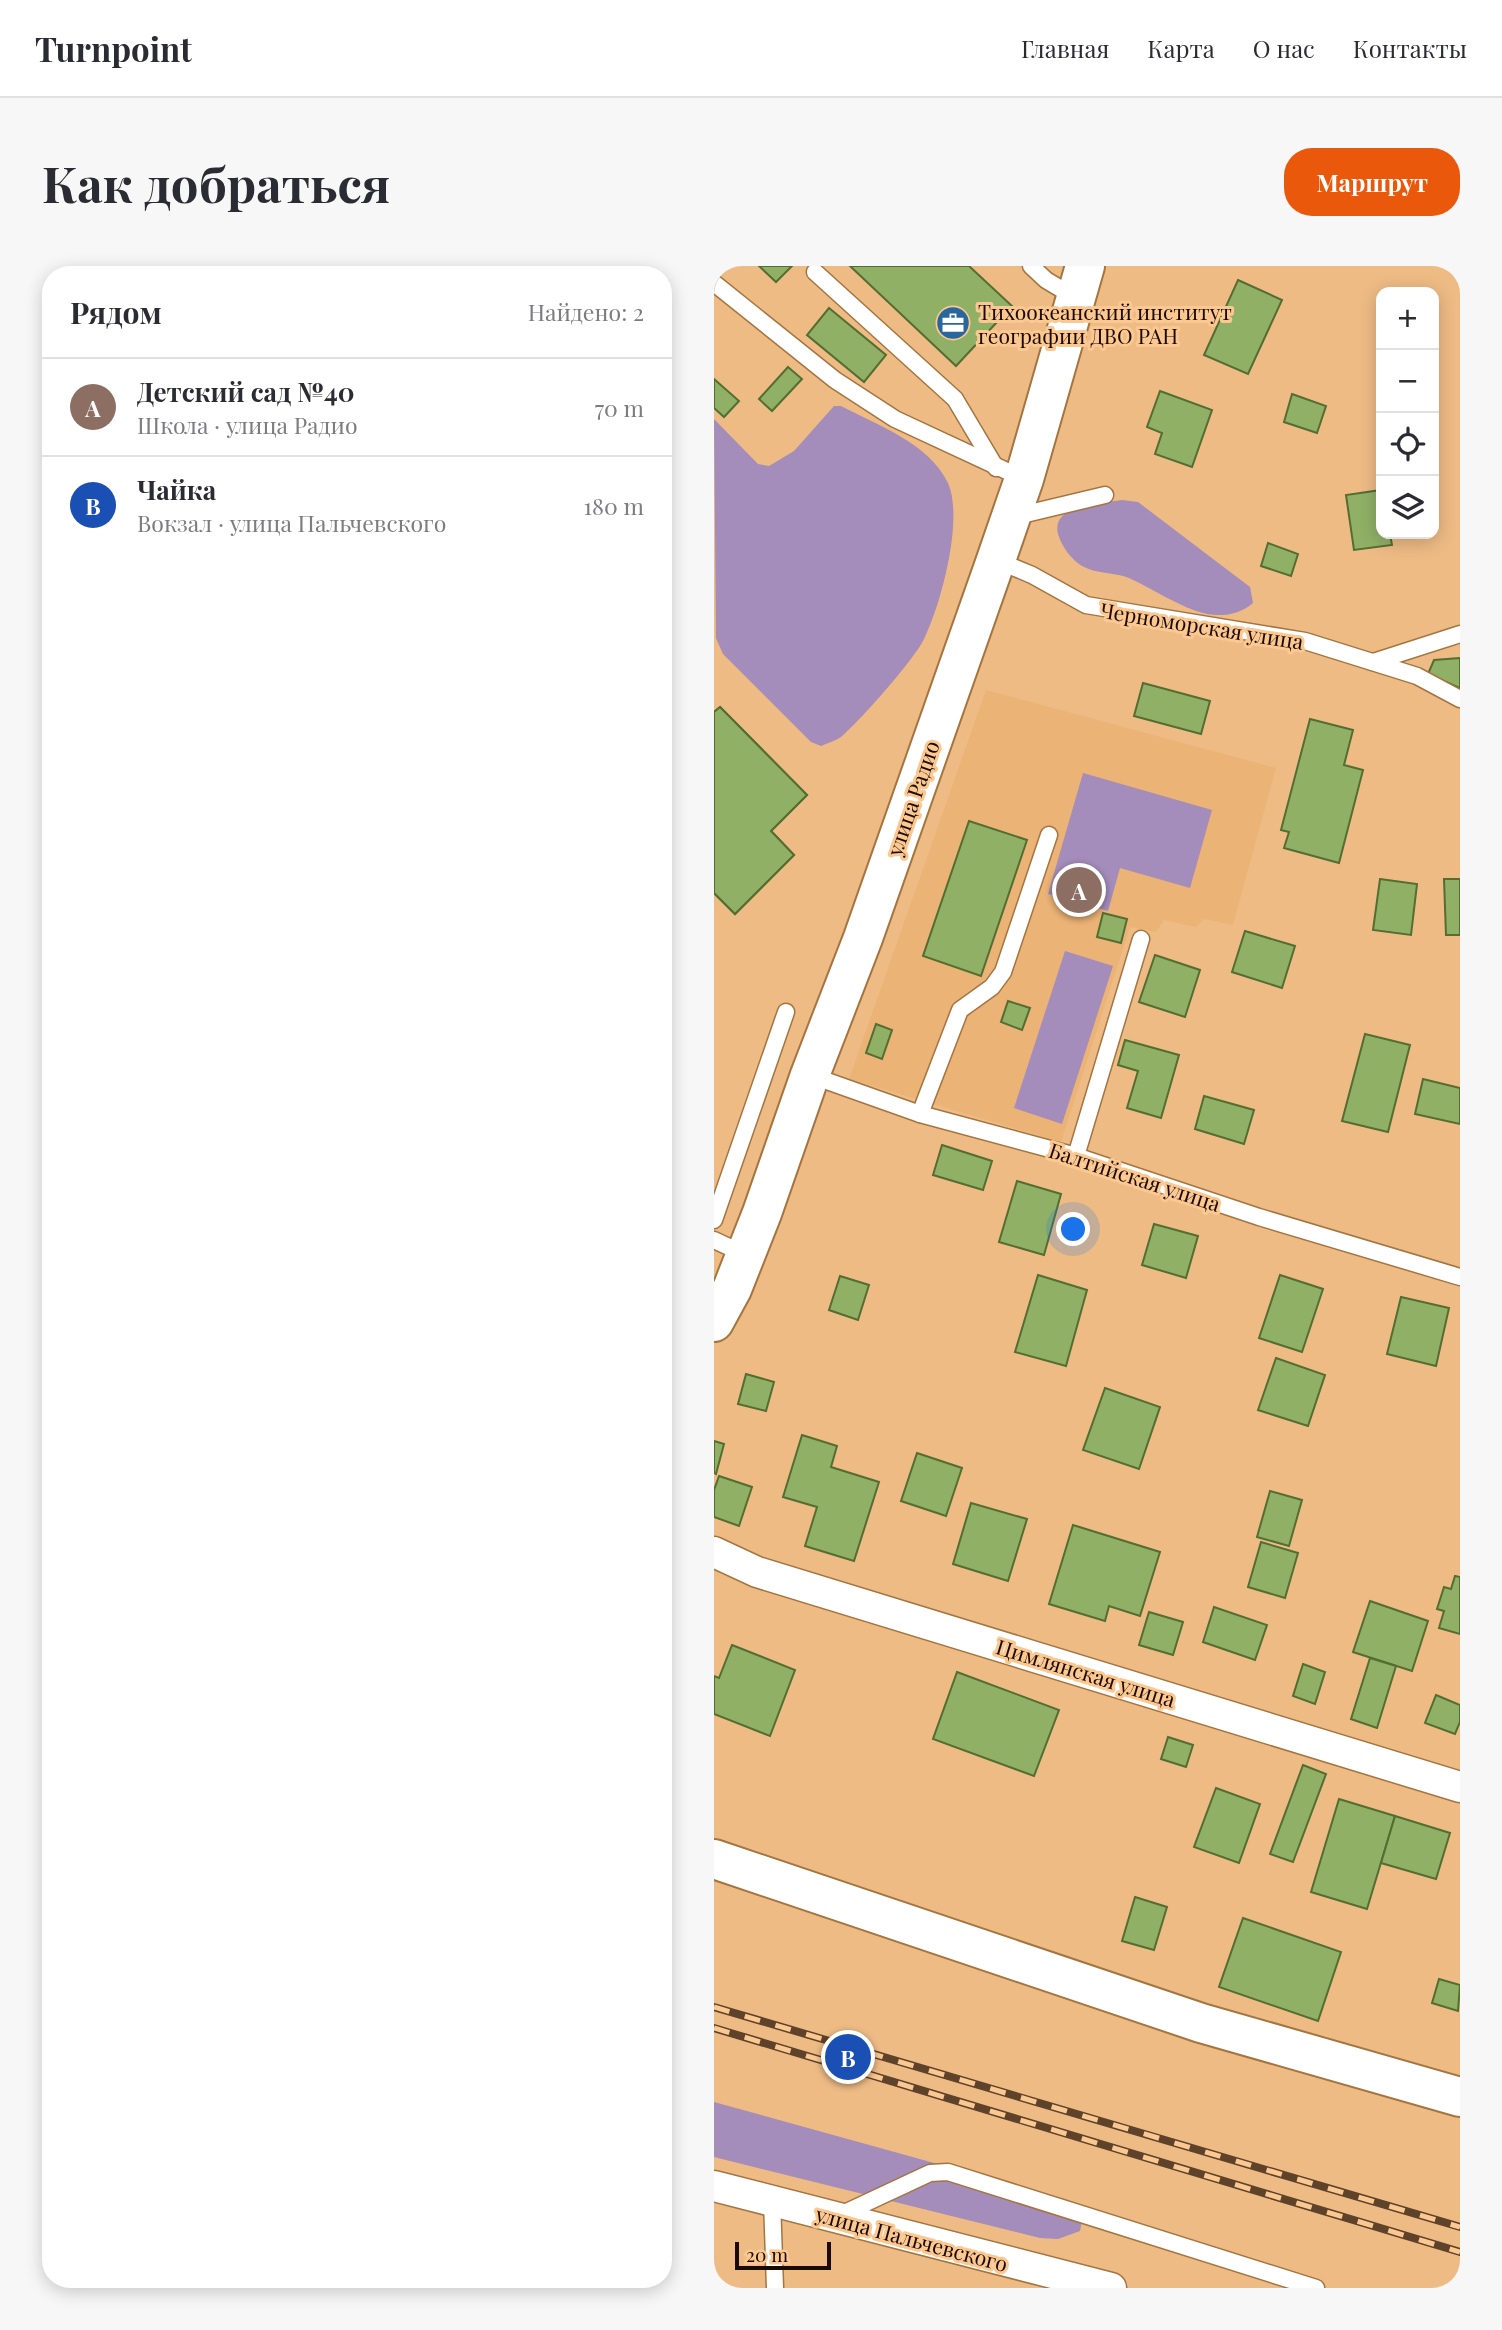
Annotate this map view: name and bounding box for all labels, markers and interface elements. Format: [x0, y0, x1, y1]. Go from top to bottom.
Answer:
text: Turnpoint [35, 26, 192, 70]
text: Главная [1021, 32, 1109, 64]
text: Карта [1147, 32, 1215, 64]
text: О нас [1253, 32, 1315, 64]
text: Контакты [1353, 32, 1467, 64]
button: Маршрут [1284, 148, 1460, 216]
text: Как добраться [42, 150, 390, 215]
map controls [1376, 287, 1439, 539]
button: + [1376, 287, 1439, 350]
text: Рядом [70, 292, 162, 332]
text: Найдено: 2 [528, 296, 644, 327]
place label: Тихоокеанский институт географии ДВО РАН [978, 297, 1232, 349]
office icon: Тихоокеанский институт географии ДВО РАН [934, 304, 972, 342]
button: − [1376, 350, 1439, 413]
text: Детский сад №40 [137, 374, 355, 409]
text: A [85, 392, 101, 423]
text: 70 m [595, 392, 644, 423]
text: Школа · улица Радио [137, 409, 358, 440]
button: locate [1376, 413, 1439, 476]
text: Чайка [137, 472, 216, 507]
button: layers [1376, 476, 1439, 539]
text: B [85, 490, 101, 521]
text: 180 m [584, 490, 644, 521]
text: Вокзал · улица Пальчевского [137, 507, 446, 538]
street label: Черноморская улица [1098, 595, 1306, 655]
street label: улица Радио [879, 737, 945, 860]
pin: A [1056, 864, 1102, 916]
street label: Балтийская улица [1046, 1135, 1225, 1217]
your location [1056, 1212, 1090, 1246]
street label: Цимлянская улица [993, 1631, 1180, 1713]
pin: B [825, 2031, 871, 2083]
street label: улица Пальчевского [812, 2199, 1011, 2277]
scale bar [735, 2239, 831, 2271]
text: 20 m [746, 2241, 788, 2267]

